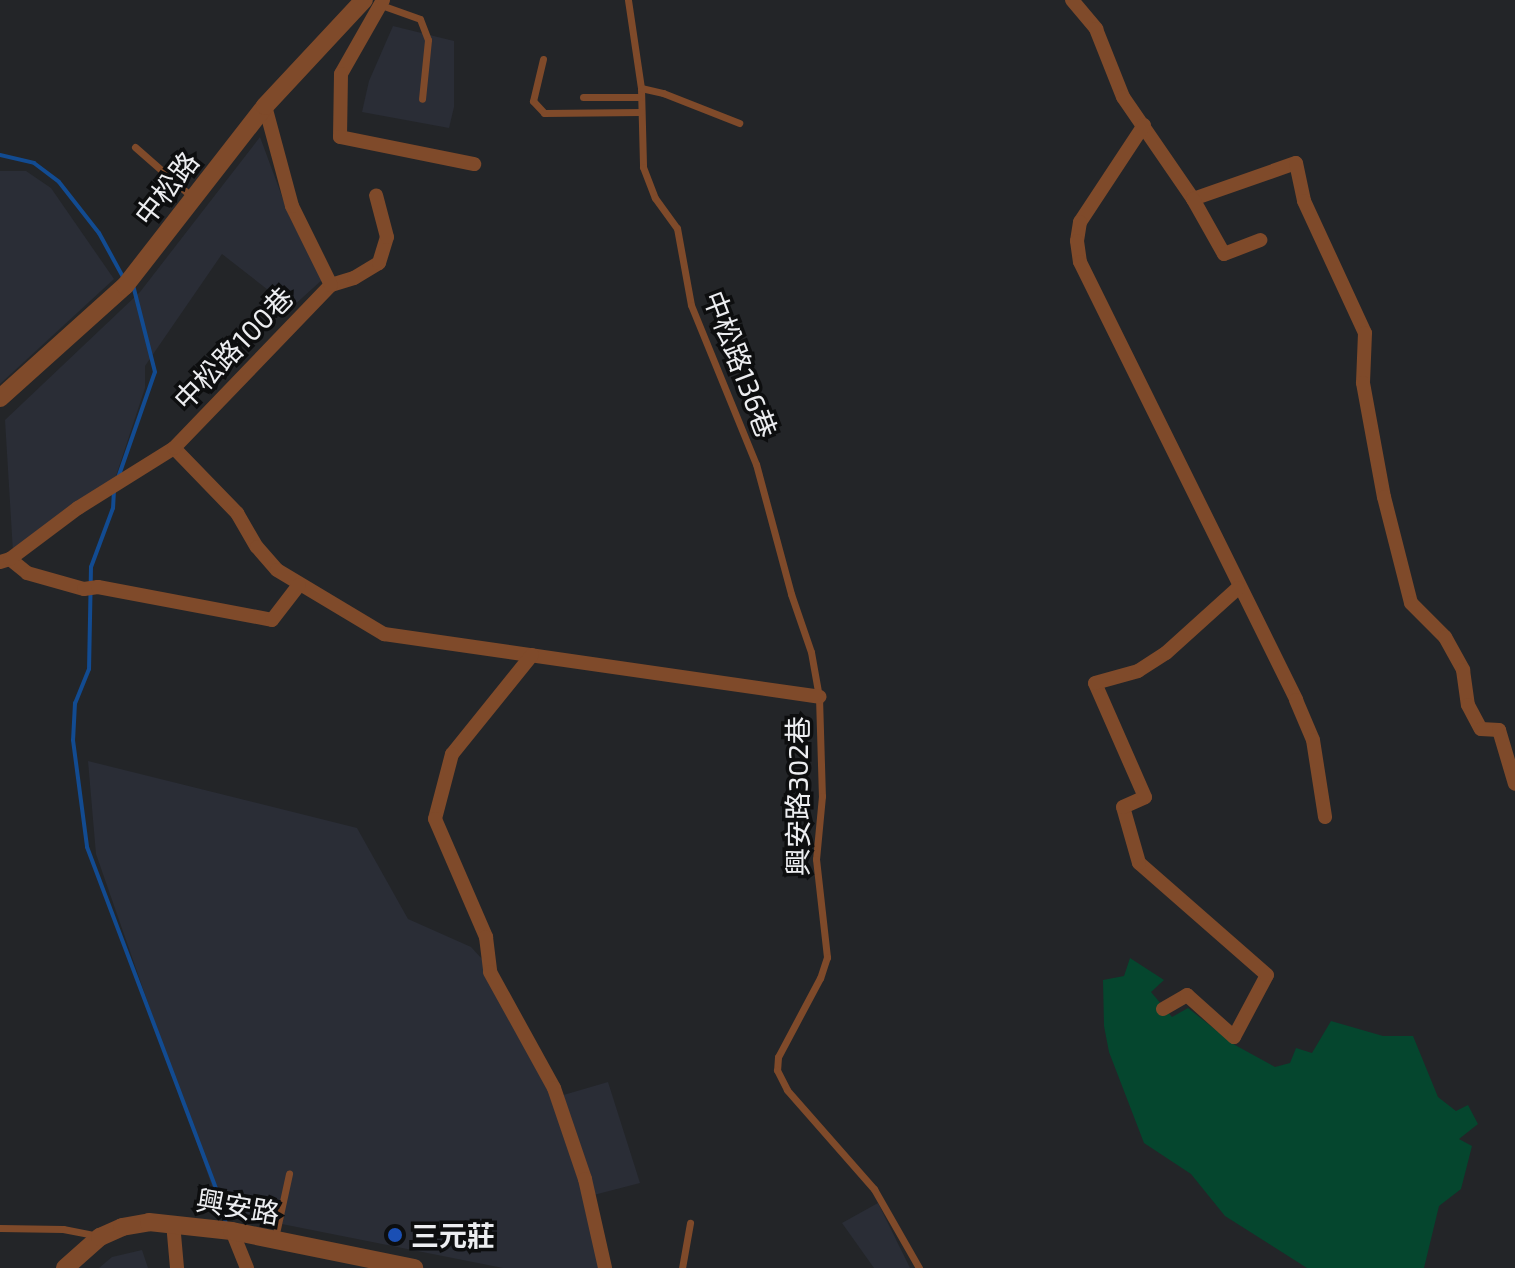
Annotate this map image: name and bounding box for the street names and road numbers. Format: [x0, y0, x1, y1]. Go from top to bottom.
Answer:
street label: 中松路 [127, 145, 205, 231]
street label: 中松路100巷 [166, 280, 300, 416]
street label: 中松路136巷 [698, 286, 784, 442]
street label: 興安路302巷 [780, 716, 814, 876]
street label: 興安路 [194, 1182, 282, 1230]

